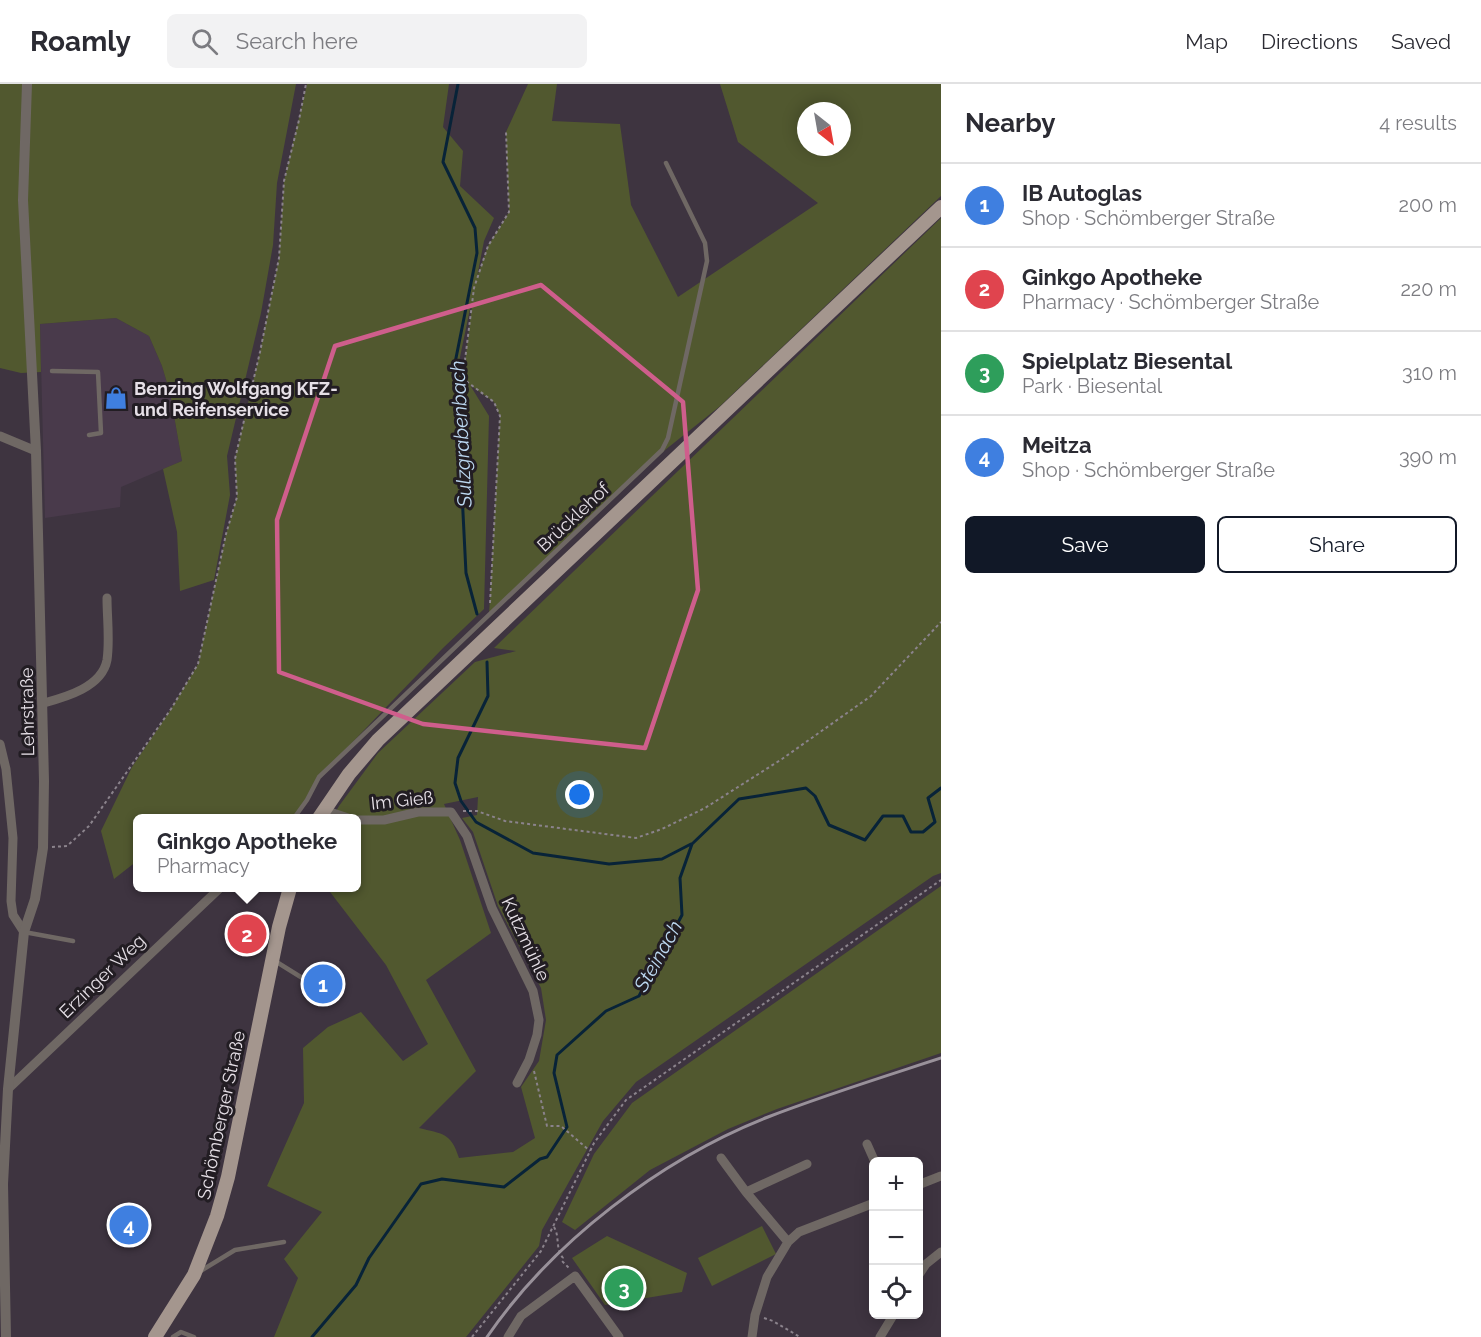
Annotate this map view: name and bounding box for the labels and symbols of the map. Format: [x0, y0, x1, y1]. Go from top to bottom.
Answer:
north arrow [797, 102, 851, 156]
water label: Sulzgrabenbach [445, 360, 477, 509]
place label: Benzing Wolfgang KFZ- und Reifenservice [134, 378, 338, 420]
shop icon: Benzing Wolfgang KFZ- und Reifenservice [103, 385, 129, 411]
street label: Brücklehof [533, 478, 614, 556]
street label: Lehrstraße [16, 667, 38, 757]
your location [565, 780, 594, 809]
street label: Im Gieß [370, 786, 434, 814]
street label: Kutzmühle [497, 894, 555, 985]
pin: 2 [228, 912, 266, 956]
water label: Steinach [628, 916, 687, 997]
street label: Erzinger Weg [55, 930, 149, 1022]
pin: 1 [304, 962, 342, 1006]
street label: Schömberger Straße [193, 1028, 249, 1201]
pin: 4 [110, 1202, 148, 1248]
pin: 3 [604, 1266, 644, 1310]

